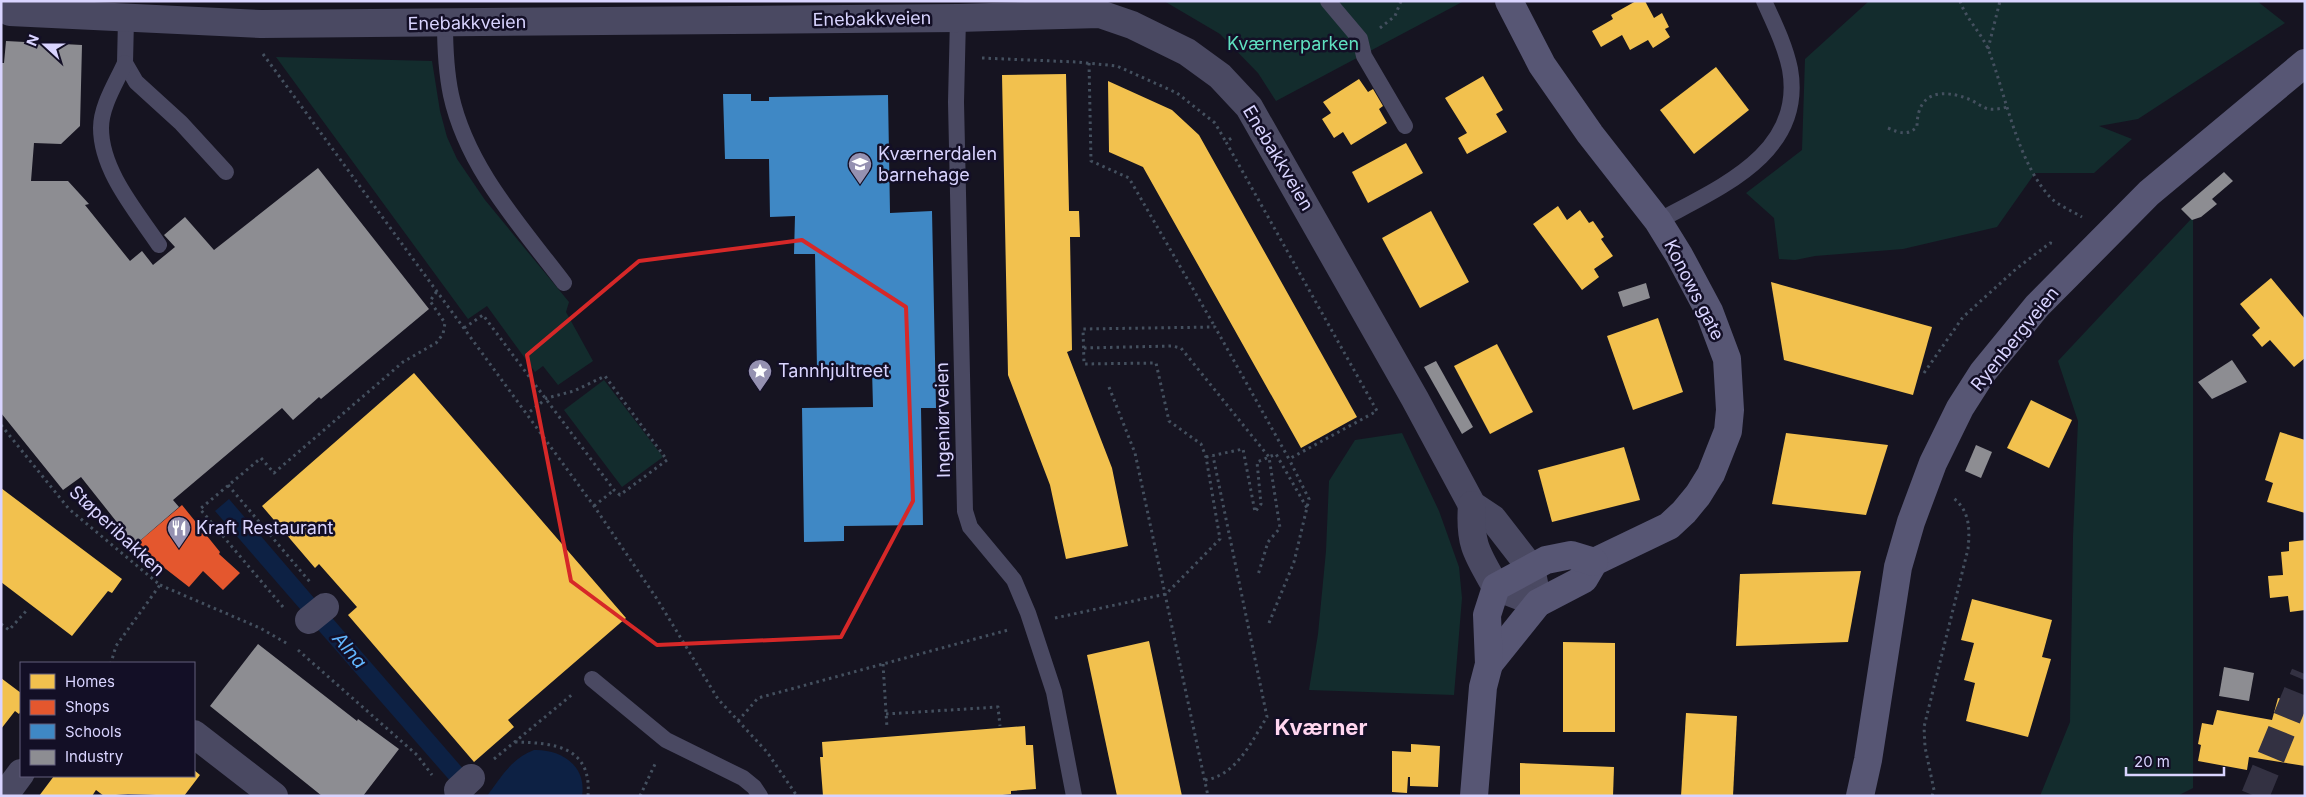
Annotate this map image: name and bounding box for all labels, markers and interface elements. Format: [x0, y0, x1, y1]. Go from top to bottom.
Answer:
street label: Enebakkveien [812, 7, 932, 30]
street label: Enebakkveien [407, 11, 527, 34]
north arrow [20, 20, 70, 70]
text: N [23, 32, 42, 48]
park label: Kværnerparken [1227, 33, 1359, 54]
street label: Enebakkveien [1239, 101, 1318, 214]
place label: Kværnerdalen barnehage [878, 143, 997, 185]
school or university icon: Kværnerdalen barnehage [847, 151, 873, 185]
street label: Konows gate [1660, 236, 1729, 344]
street label: Ryenbergveien [1966, 283, 2063, 395]
place icon: Tannhjultreet [747, 358, 773, 392]
place label: Tannhjultreet [778, 360, 889, 381]
street label: Ingeniørveien [931, 362, 954, 478]
street label: Støperibakken [65, 481, 169, 580]
restaurant icon: Kraft Restaurant [166, 515, 192, 549]
place label: Kraft Restaurant [196, 517, 334, 538]
water label: Alna [327, 627, 372, 674]
legend [20, 662, 195, 777]
text: Homes [65, 672, 115, 691]
text: Shops [65, 697, 110, 716]
district label: Kværner [1275, 714, 1367, 740]
text: Schools [65, 722, 122, 741]
scale bar [2126, 744, 2224, 776]
text: Industry [65, 747, 124, 766]
text: 20 m [2134, 752, 2170, 771]

